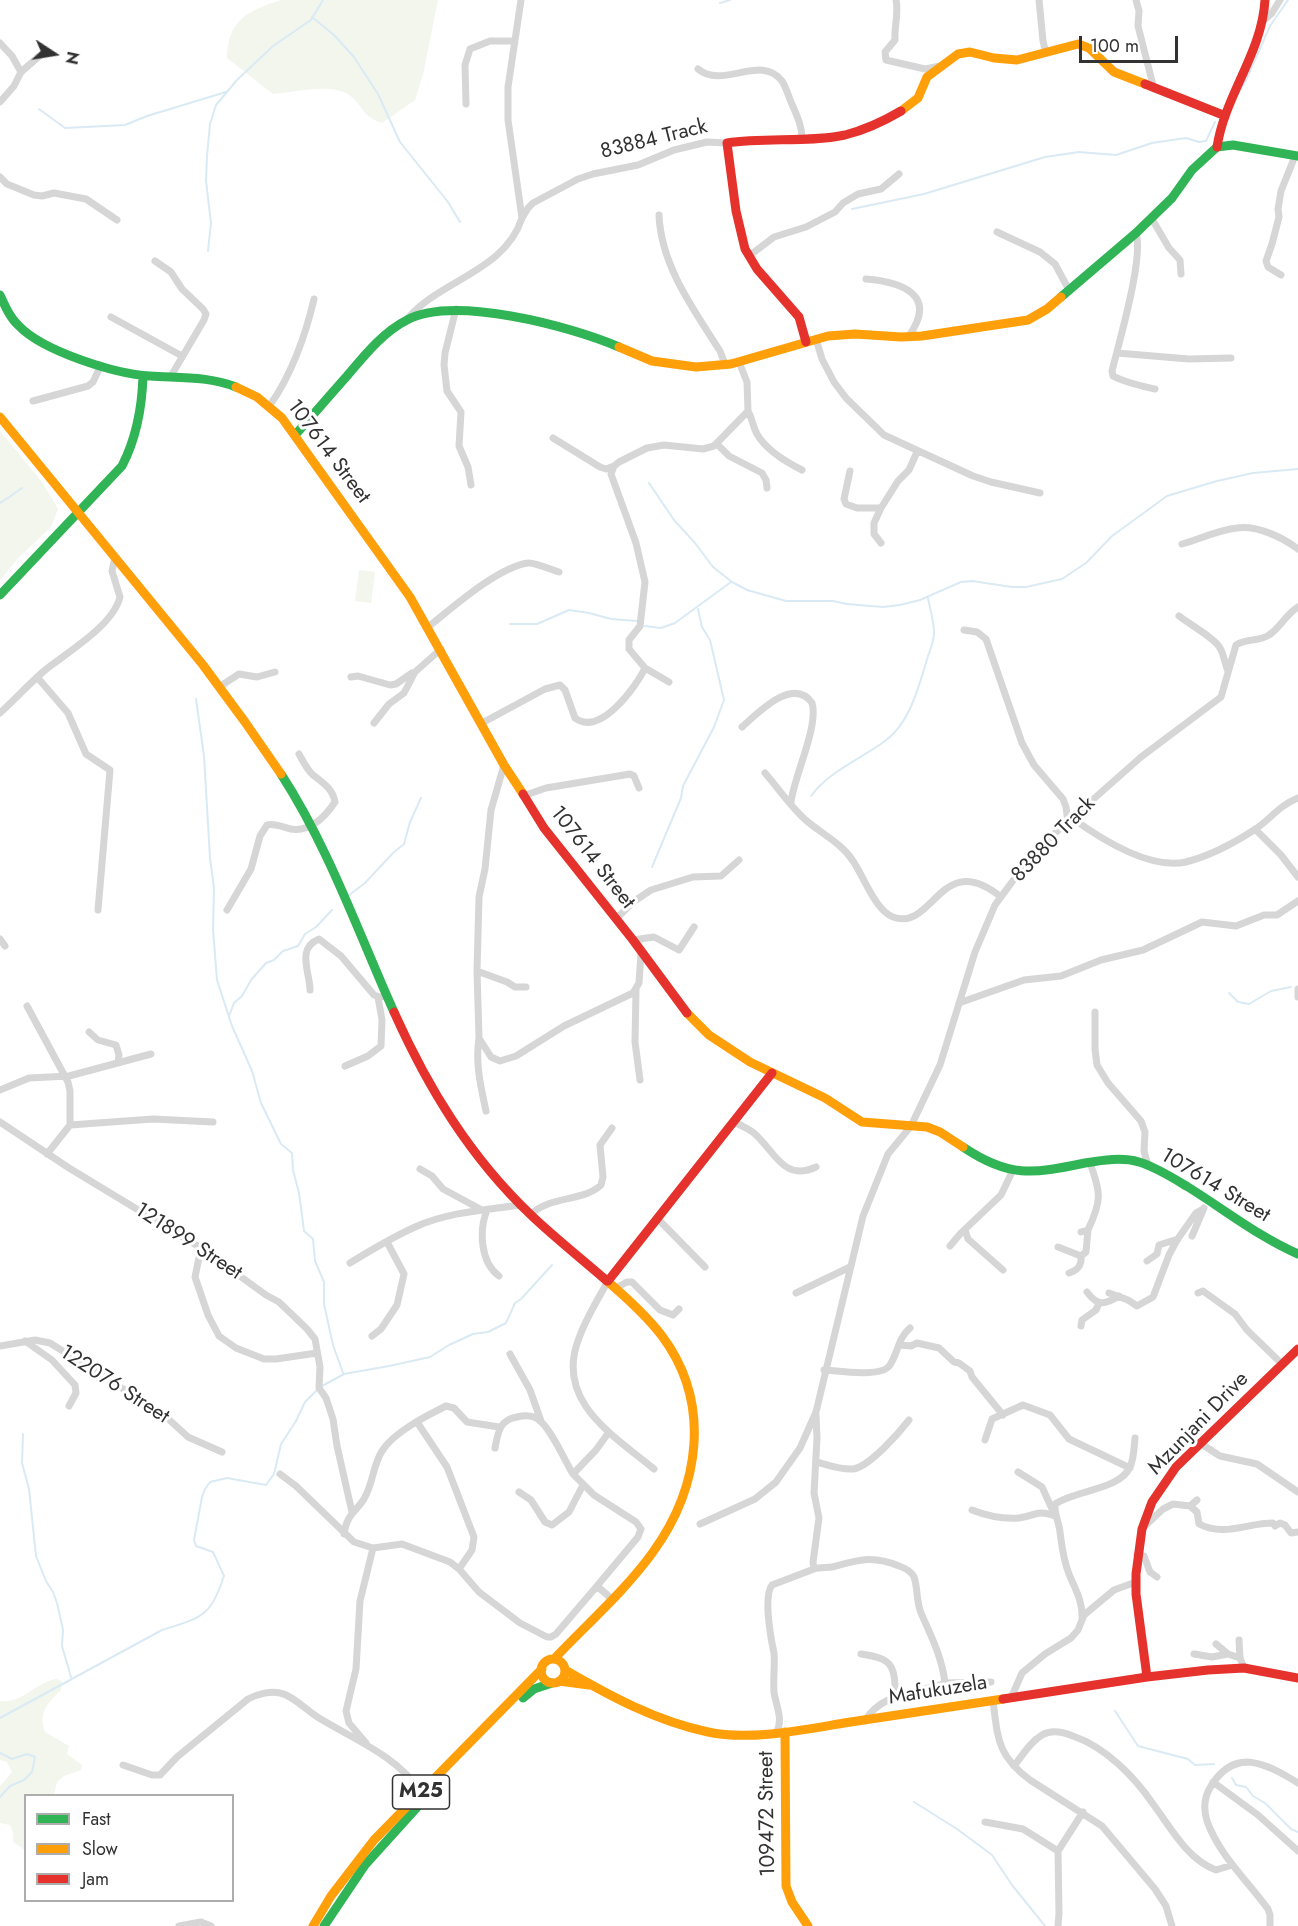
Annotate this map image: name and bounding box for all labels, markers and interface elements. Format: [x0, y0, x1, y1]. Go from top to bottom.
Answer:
north arrow [24, 24, 84, 84]
scale bar [1082, 24, 1181, 62]
text: 100 m [1090, 33, 1139, 59]
text: N [60, 49, 85, 66]
street label: 83884 Track [598, 115, 710, 165]
street label: 107614 Street [281, 395, 375, 509]
street label: 83880 Track [1007, 792, 1101, 888]
street label: 107614 Street [544, 802, 640, 914]
street label: 107614 Street [1156, 1143, 1274, 1229]
street label: 121899 Street [130, 1198, 246, 1286]
street label: 122076 Street [55, 1340, 173, 1430]
street label: Mzunjani Drive [1144, 1367, 1254, 1481]
street label: Mafukuzela [887, 1671, 989, 1711]
street label: 109472 Street [754, 1751, 782, 1877]
road number: M25 [392, 1775, 450, 1809]
legend [24, 1794, 234, 1902]
text: Fast [82, 1806, 111, 1832]
text: Slow [82, 1836, 118, 1862]
text: Jam [82, 1866, 109, 1892]

